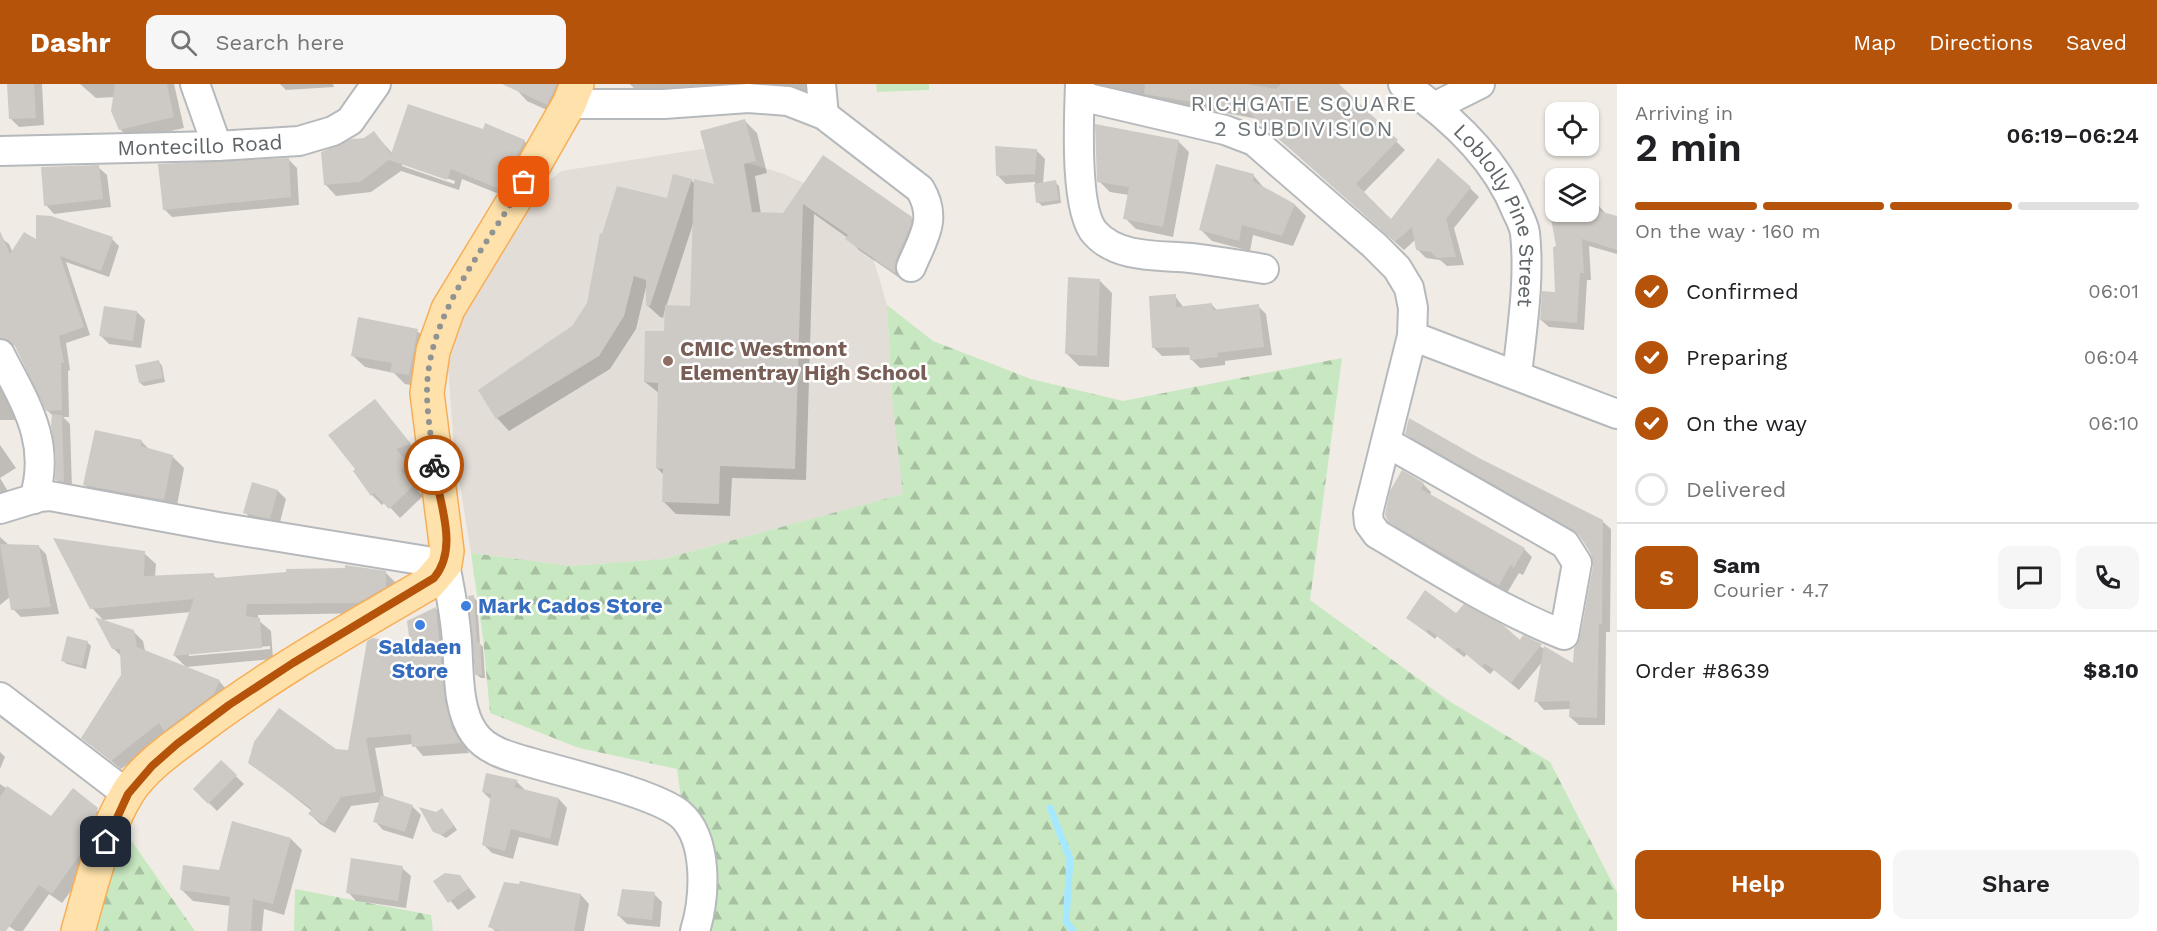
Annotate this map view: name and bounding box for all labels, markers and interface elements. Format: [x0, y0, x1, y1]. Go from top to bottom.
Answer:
search box [146, 15, 566, 69]
text: Dashr [30, 26, 110, 59]
icon: search [167, 26, 200, 59]
text: Search here [215, 30, 344, 55]
text: Map [1853, 30, 1896, 55]
text: Directions [1929, 30, 2033, 55]
text: Saved [2066, 30, 2127, 55]
district label: RICHGATE SQUARE 2 SUBDIVISION [1191, 91, 1418, 141]
text: Arriving in [1635, 101, 1733, 125]
map controls [1545, 102, 1599, 222]
button: locate [1545, 102, 1599, 156]
street label: Loblolly Pine Street [1449, 118, 1540, 308]
text: 06:19–06:24 [2007, 123, 2139, 148]
text: 2 min [1635, 125, 1742, 170]
street label: Montecillo Road [117, 129, 283, 160]
pin [498, 156, 549, 207]
icon: bag [507, 165, 540, 198]
button: layers [1545, 168, 1599, 222]
text: On the way · 160 m [1635, 219, 1820, 243]
icon: check [1635, 275, 1668, 308]
text: Confirmed [1686, 279, 1799, 304]
text: 06:01 [2088, 279, 2139, 303]
place label: CMIC Westmont Elementray High School [680, 336, 927, 385]
icon: check [1635, 341, 1668, 374]
text: Preparing [1686, 345, 1787, 370]
text: 06:04 [2084, 345, 2139, 369]
marker: CMIC Westmont Elementray High School [661, 354, 675, 368]
icon: check [1635, 407, 1668, 440]
text: On the way [1686, 411, 1807, 436]
text: 06:10 [2088, 411, 2139, 435]
courier [404, 435, 464, 495]
icon: bike [418, 449, 451, 482]
text: Delivered [1686, 477, 1786, 502]
button: chat [1998, 546, 2061, 609]
button: phone [2076, 546, 2139, 609]
text: Sam [1713, 553, 1761, 578]
text: S [1659, 565, 1674, 590]
text: Courier · 4.7 [1713, 578, 1829, 602]
place label: Mark Cados Store [478, 593, 663, 618]
marker: Mark Cados Store [459, 599, 473, 613]
marker: Saldaen Store [413, 618, 427, 632]
place label: Saldaen Store [379, 634, 461, 683]
text: Order #8639 [1635, 658, 1770, 683]
text: $8.10 [2083, 658, 2139, 683]
pin [80, 816, 131, 867]
icon: home [89, 825, 122, 858]
button: Help [1635, 850, 1881, 919]
button: Share [1893, 850, 2139, 919]

